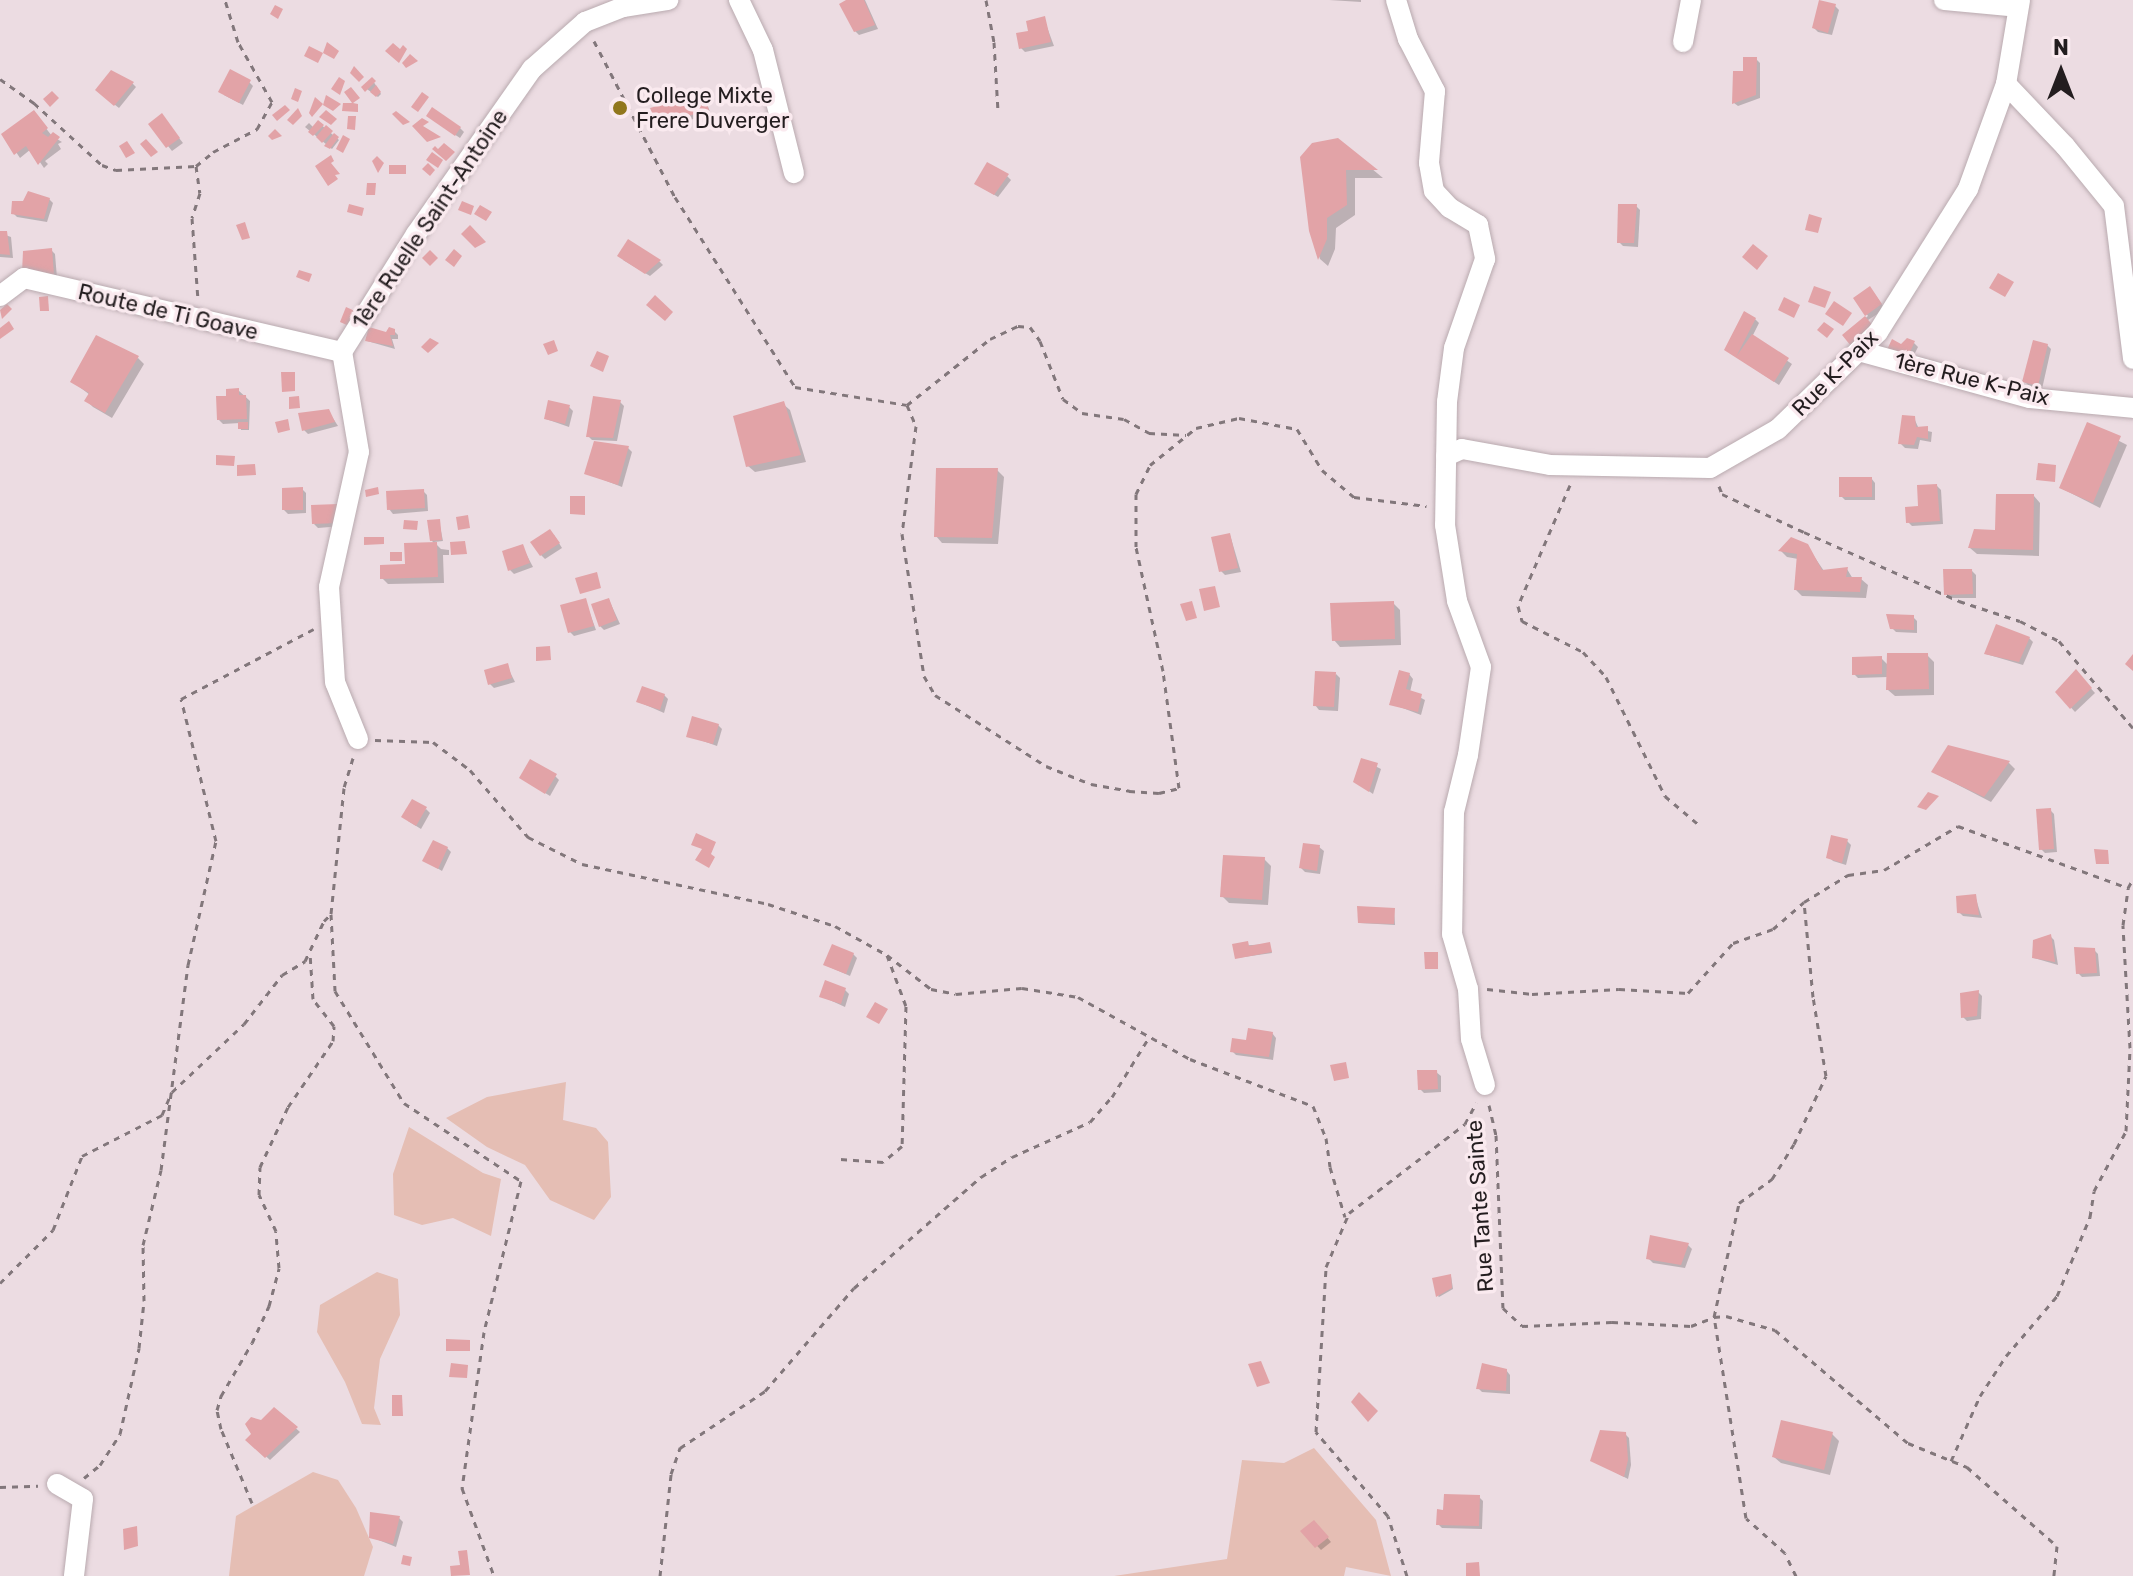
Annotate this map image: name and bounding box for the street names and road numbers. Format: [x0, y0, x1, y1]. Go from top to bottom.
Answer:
street label: 1ère Ruelle Saint-Antoine [347, 104, 513, 334]
street label: Route de Ti Goave [75, 278, 261, 346]
street label: Rue K-Paix [1786, 324, 1884, 422]
street label: 1ère Rue K-Paix [1892, 347, 2052, 411]
street label: Rue Tante Sainte [1461, 1119, 1499, 1293]

